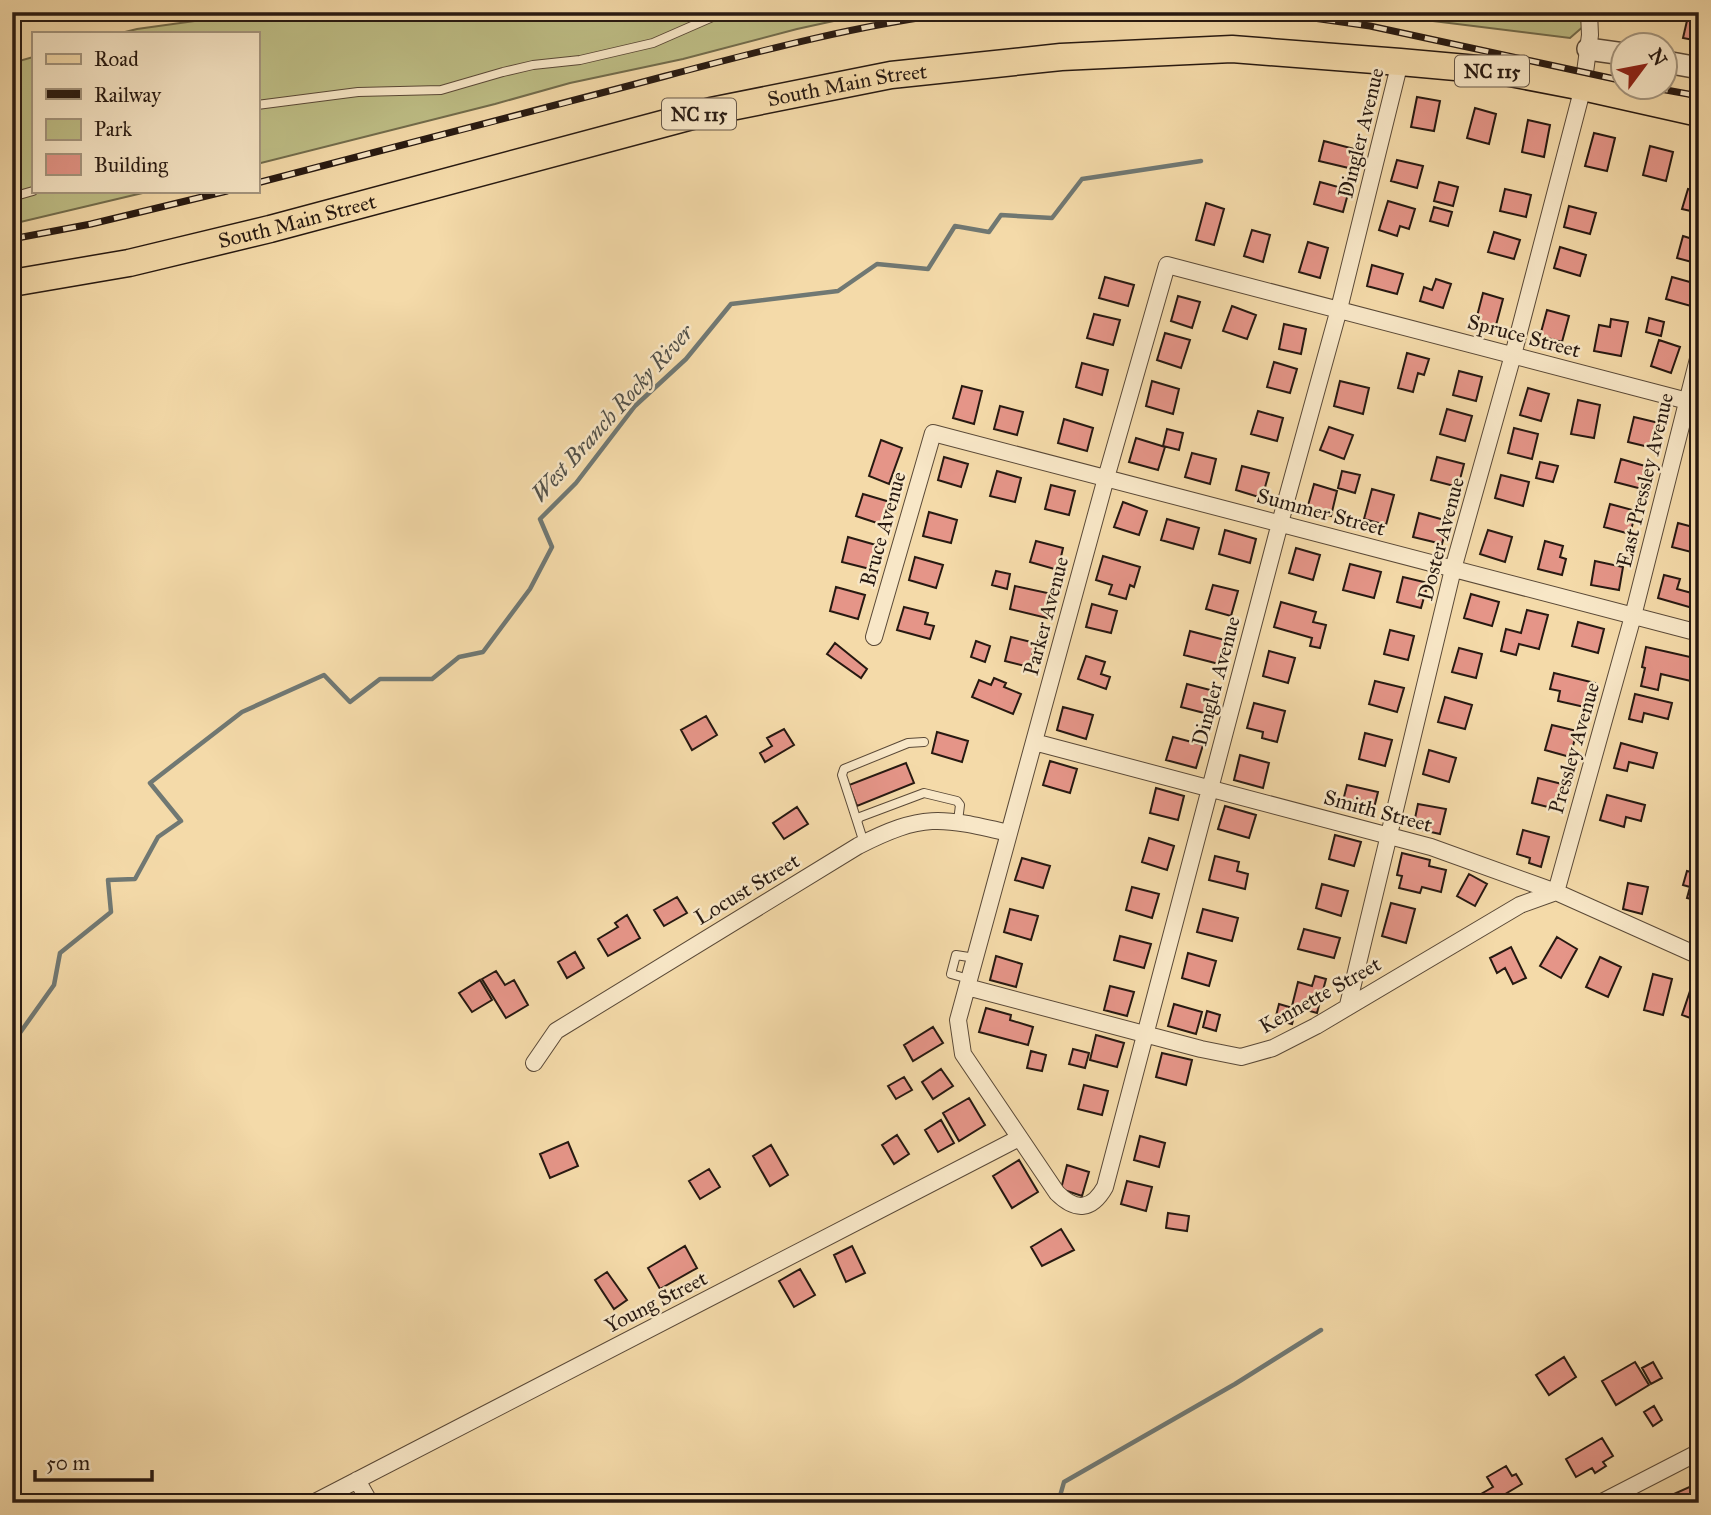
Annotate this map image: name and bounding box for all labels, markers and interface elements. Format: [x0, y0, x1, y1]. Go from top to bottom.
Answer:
legend [32, 32, 259, 192]
north arrow [1610, 32, 1680, 102]
text: N [1644, 44, 1672, 70]
text: Road [94, 46, 139, 72]
road number: NC 115 [1455, 55, 1529, 86]
street label: South Main Street [765, 58, 929, 112]
street label: Dingler Avenue [1332, 65, 1390, 201]
text: Railway [94, 82, 162, 108]
road number: NC 115 [662, 98, 736, 130]
text: Park [94, 116, 132, 142]
text: Building [94, 152, 168, 178]
street label: South Main Street [216, 188, 380, 254]
street label: Spruce Street [1465, 308, 1584, 364]
water label: West Branch Rocky River [525, 317, 700, 508]
street label: East Pressley Avenue [1611, 390, 1679, 570]
street label: Bruce Avenue [854, 468, 912, 589]
street label: Doster Avenue [1412, 474, 1470, 604]
street label: Summer Street [1254, 482, 1389, 542]
street label: Parker Avenue [1018, 553, 1074, 678]
street label: Dingler Avenue [1186, 613, 1246, 749]
street label: Pressley Avenue [1543, 679, 1605, 817]
street label: Smith Street [1321, 784, 1436, 838]
street label: Locust Street [690, 847, 805, 931]
street label: Kennette Street [1255, 951, 1386, 1039]
street label: Young Street [600, 1265, 712, 1339]
scale bar [35, 1438, 152, 1482]
text: 50 m [46, 1450, 91, 1476]

